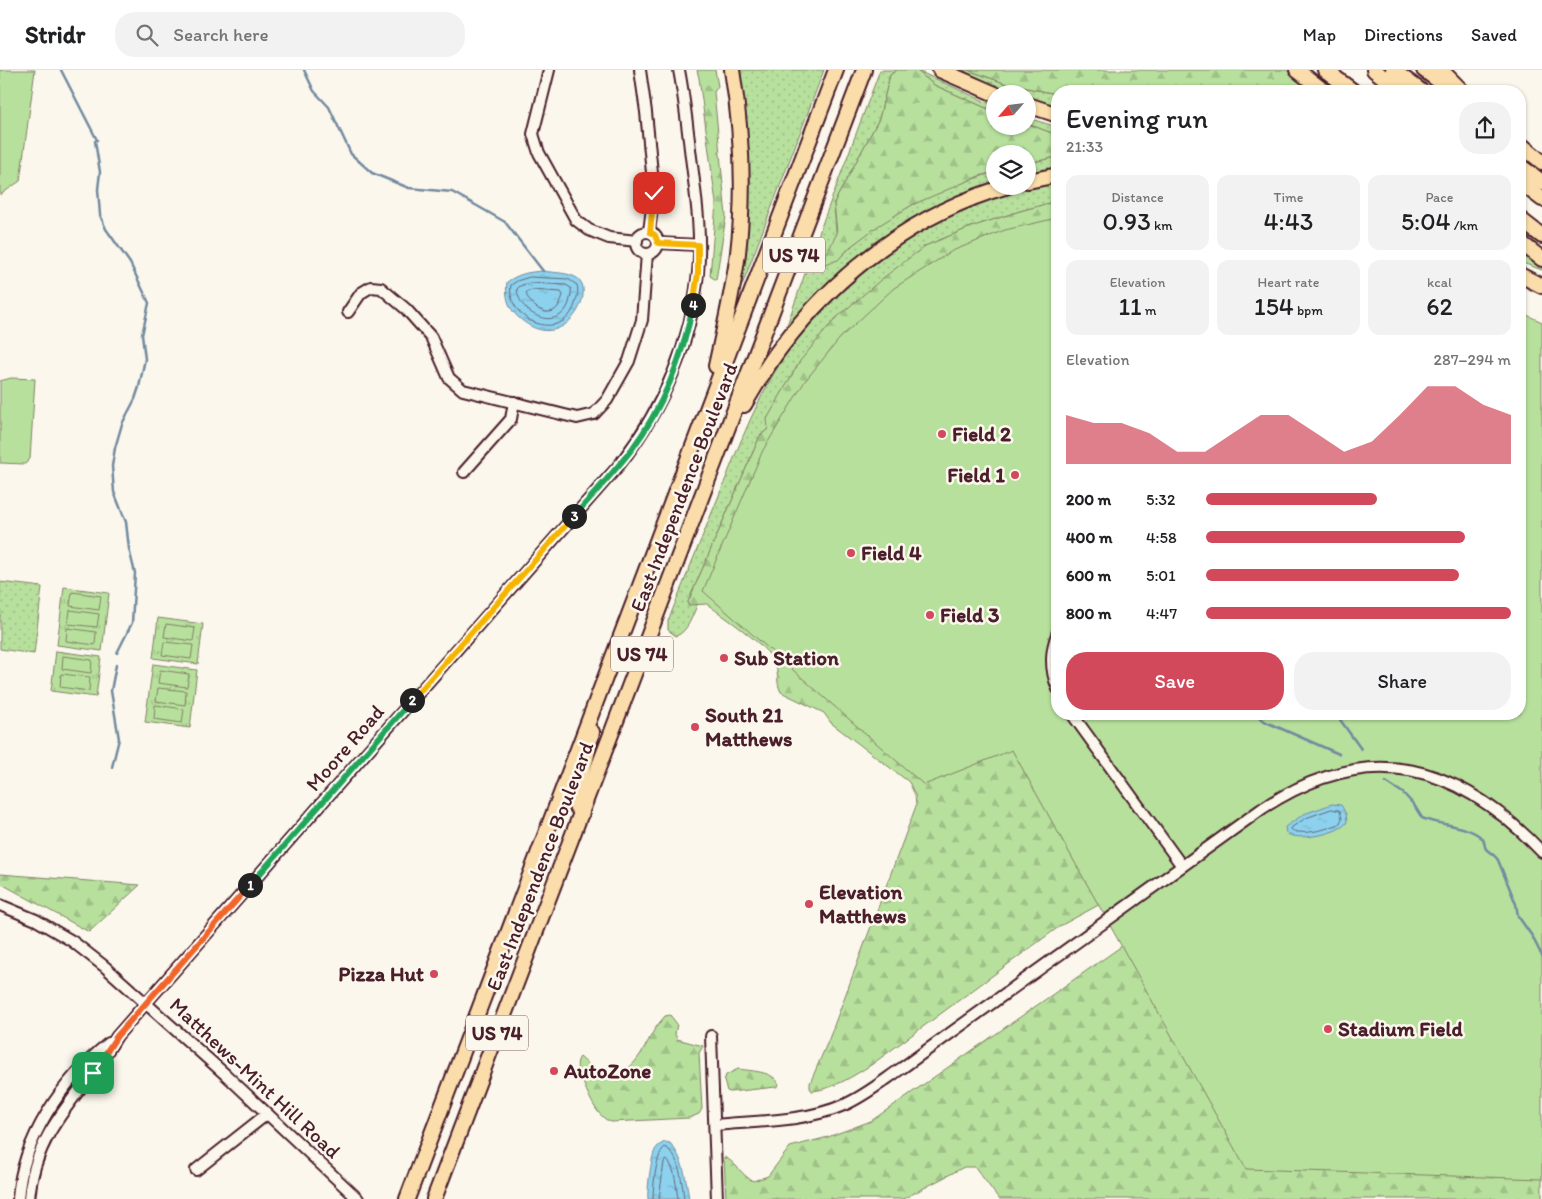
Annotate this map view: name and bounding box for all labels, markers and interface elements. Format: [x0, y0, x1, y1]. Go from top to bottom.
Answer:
search box [115, 12, 465, 57]
text: Stridr [25, 20, 85, 49]
icon: search [133, 21, 161, 49]
text: Search here [173, 23, 269, 46]
text: Map [1303, 24, 1336, 46]
text: Directions [1364, 24, 1443, 46]
text: Saved [1471, 24, 1517, 46]
north arrow [986, 85, 1036, 135]
map controls [986, 85, 1036, 195]
text: Evening run [1066, 101, 1208, 135]
button: share [1459, 102, 1511, 154]
text: 21:33 [1066, 137, 1103, 156]
button: layers [986, 145, 1036, 195]
pin [633, 172, 675, 214]
icon: check [640, 179, 668, 207]
text: Distance [1111, 189, 1164, 206]
text: Time [1274, 189, 1303, 206]
text: Pace [1425, 189, 1454, 206]
text: 0.93 [1103, 206, 1151, 236]
text: 4:43 [1264, 206, 1313, 236]
text: 5:04 [1401, 206, 1451, 236]
text: km [1151, 217, 1172, 234]
text: /km [1451, 217, 1478, 234]
road number: US 74 [763, 238, 825, 272]
text: Elevation [1110, 274, 1165, 291]
text: Heart rate [1258, 274, 1319, 291]
text: kcal [1427, 274, 1452, 291]
text: 11 [1118, 291, 1142, 321]
text: 154 [1254, 291, 1294, 321]
text: 62 [1426, 291, 1453, 321]
pin: 4 [680, 292, 706, 318]
text: 4 [689, 297, 698, 314]
text: m [1142, 302, 1157, 319]
text: bpm [1294, 302, 1323, 319]
text: Elevation [1066, 350, 1130, 369]
text: 287–294 m [1433, 350, 1511, 369]
street label: East Independence Boulevard [624, 358, 743, 615]
place label: Field 2 [952, 421, 1011, 446]
marker: Field 2 [936, 428, 948, 440]
place label: Field 1 [947, 462, 1005, 487]
marker: Field 1 [1009, 469, 1021, 481]
text: 200 m [1066, 490, 1111, 509]
text: 5:32 [1146, 490, 1175, 509]
pin: 3 [562, 504, 586, 528]
text: 3 [571, 508, 578, 525]
text: 400 m [1066, 528, 1112, 547]
text: 4:58 [1146, 528, 1177, 547]
place label: Field 4 [861, 540, 922, 565]
marker: Field 4 [845, 547, 857, 559]
text: 600 m [1066, 566, 1111, 585]
text: 5:01 [1146, 566, 1176, 585]
place label: Field 3 [940, 602, 999, 627]
text: 800 m [1066, 604, 1112, 623]
text: 4:47 [1146, 604, 1177, 623]
marker: Field 3 [924, 609, 936, 621]
road number: US 74 [611, 636, 673, 672]
place label: Sub Station [734, 645, 839, 670]
marker: Sub Station [718, 652, 730, 664]
button: Save [1066, 652, 1284, 710]
button: Share [1294, 652, 1511, 710]
pin: 2 [400, 688, 424, 712]
text: 2 [409, 692, 416, 709]
street label: Moore Road [300, 699, 389, 796]
place label: South 21 Matthews [705, 702, 792, 751]
marker: South 21 Matthews [689, 721, 701, 733]
street label: East Independence Boulevard [480, 737, 599, 994]
pin: 1 [238, 872, 262, 898]
text: 1 [247, 877, 254, 894]
place label: Elevation Matthews [819, 879, 906, 928]
marker: Elevation Matthews [803, 898, 815, 910]
place label: Pizza Hut [338, 961, 424, 986]
marker: Pizza Hut [428, 968, 440, 980]
street label: Matthews-Mint Hill Road [165, 992, 346, 1163]
road number: US 74 [466, 1016, 528, 1050]
place label: Stadium Field [1338, 1016, 1463, 1041]
marker: Stadium Field [1322, 1023, 1334, 1035]
pin [72, 1052, 114, 1094]
place label: AutoZone [563, 1058, 651, 1083]
icon: arrive [79, 1059, 107, 1087]
marker: AutoZone [548, 1065, 560, 1077]

